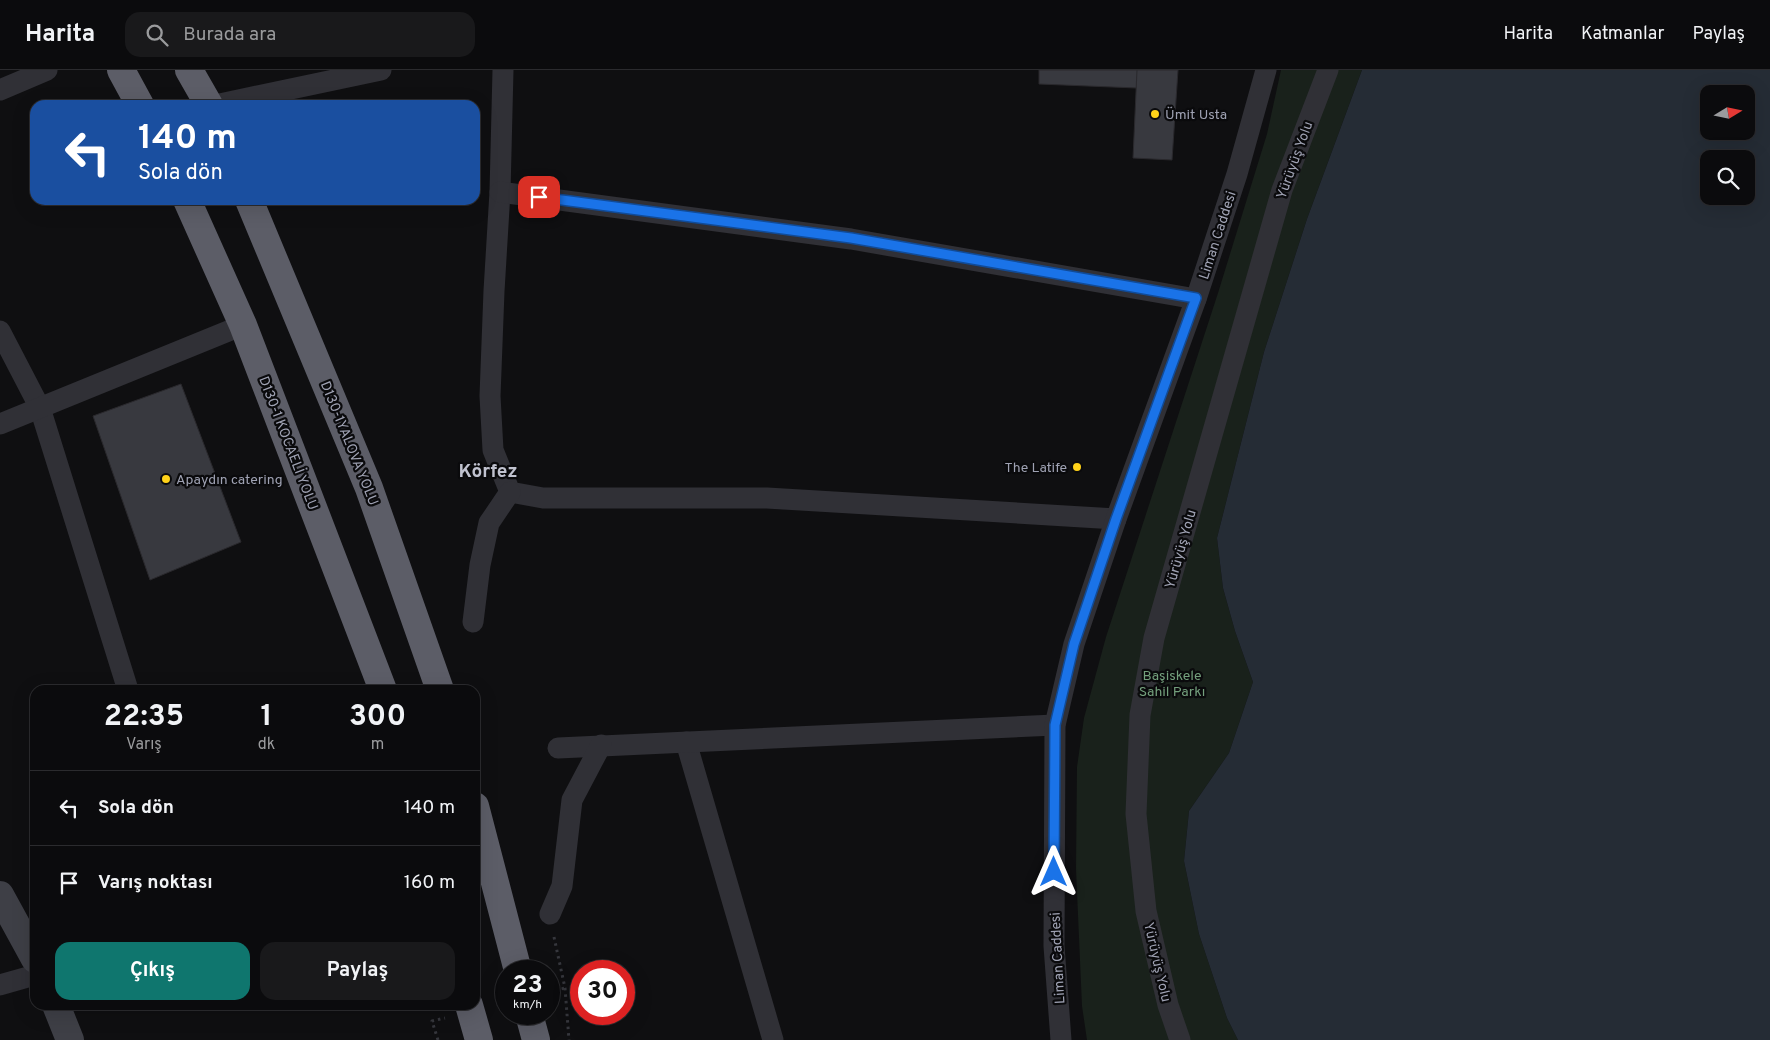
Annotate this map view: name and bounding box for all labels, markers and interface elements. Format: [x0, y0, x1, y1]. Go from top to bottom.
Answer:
search box [125, 12, 475, 57]
text: Harita [25, 20, 95, 50]
icon: search [143, 21, 171, 49]
text: Burada ara [183, 23, 276, 47]
text: Harita [1504, 23, 1553, 46]
text: Katmanlar [1581, 23, 1664, 46]
text: Paylaş [1692, 23, 1745, 46]
north arrow [1700, 85, 1755, 140]
map controls [1700, 85, 1755, 205]
place label: Ümit Usta [1165, 106, 1227, 124]
marker: Ümit Usta [1149, 108, 1161, 120]
text: 140 m [138, 117, 237, 161]
street label: Yürüyüş Yolu [1273, 119, 1317, 202]
icon: left [55, 120, 120, 185]
button: search [1700, 150, 1755, 205]
text: Sola dön [138, 160, 223, 187]
pin [518, 176, 560, 218]
icon: arrive [525, 183, 553, 211]
street label: Liman Caddesi [1196, 189, 1241, 282]
street label: D130-1 KOCAELİ YOLU [254, 374, 322, 513]
street label: D130-1YALOVA YOLU [316, 379, 381, 508]
district label: Körfez [458, 460, 518, 484]
place label: The Latife [1005, 460, 1067, 477]
marker: The Latife [1071, 461, 1083, 473]
place label: Apaydın catering [176, 472, 283, 489]
marker: Apaydın catering [160, 473, 172, 485]
street label: Yürüyüş Yolu [1162, 508, 1201, 591]
park label: Başiskele Sahil Parkı [1139, 668, 1205, 701]
text: 22:35 [104, 699, 184, 736]
text: 1 [261, 699, 273, 736]
text: 300 [349, 699, 406, 736]
text: Varış [126, 735, 162, 755]
text: dk [258, 735, 275, 755]
text: m [371, 735, 384, 755]
icon: left [55, 794, 83, 822]
text: Sola dön [98, 796, 174, 820]
text: 140 m [404, 796, 455, 820]
position arrow [1027, 845, 1079, 897]
icon: arrive [55, 869, 83, 897]
text: Varış noktası [98, 871, 213, 895]
text: 160 m [404, 871, 455, 895]
street label: Liman Caddesi [1048, 912, 1069, 1004]
street label: Yürüyüş Yolu [1139, 921, 1174, 1004]
button: Çıkış [55, 942, 250, 1000]
button: Paylaş [260, 942, 455, 1000]
speed limit sign: 30 [570, 960, 635, 1025]
text: 23 [512, 970, 543, 1002]
text: km/h [513, 997, 542, 1013]

